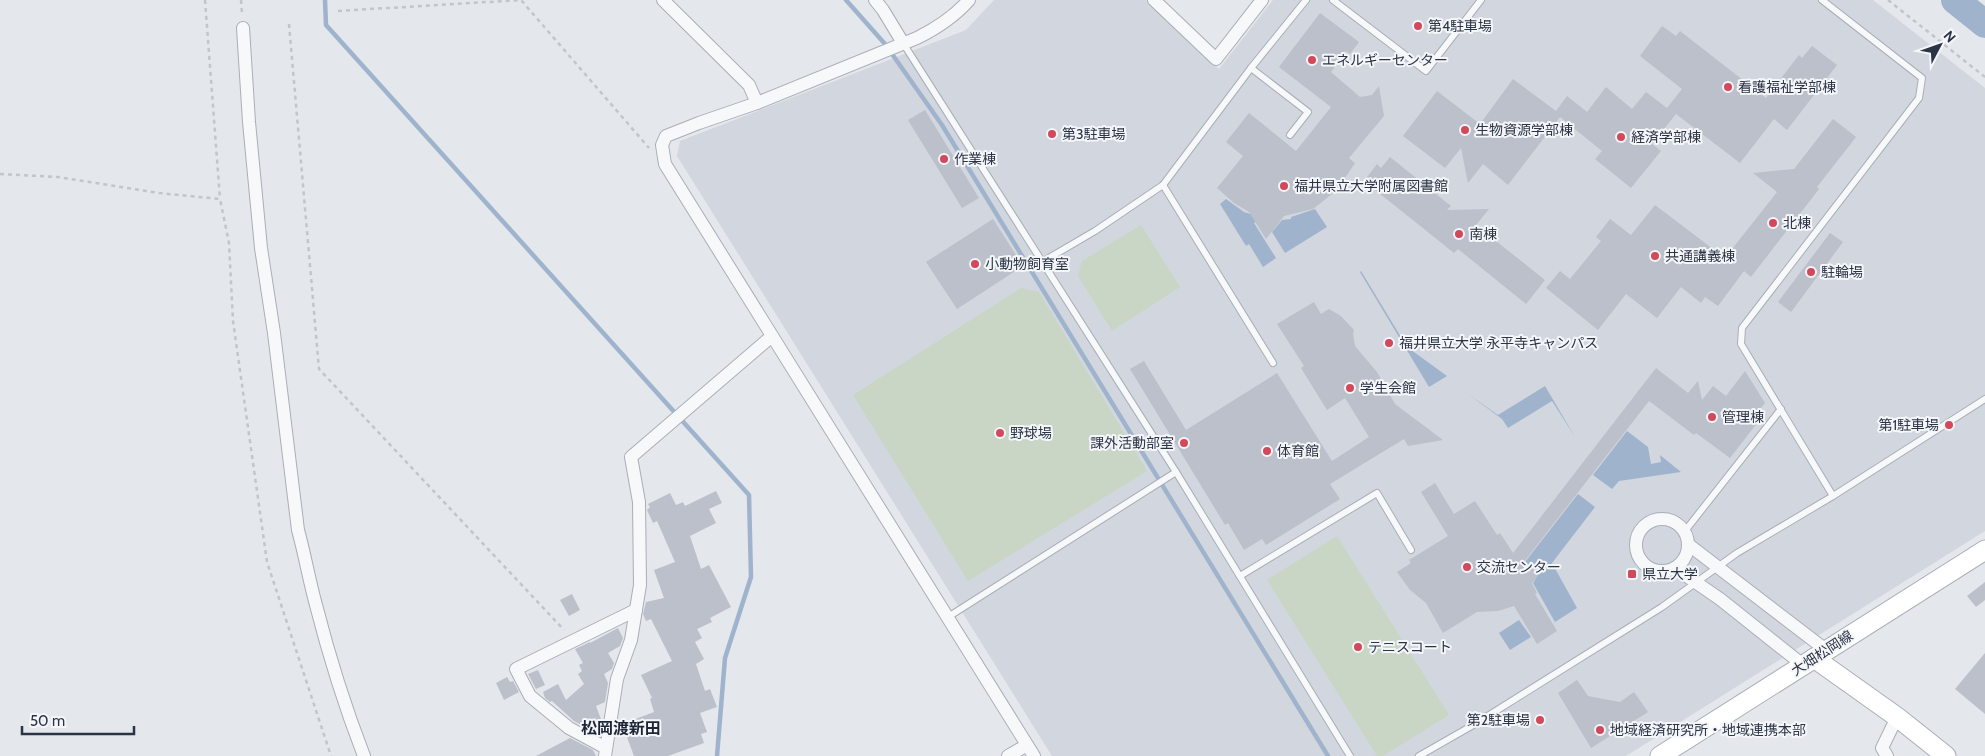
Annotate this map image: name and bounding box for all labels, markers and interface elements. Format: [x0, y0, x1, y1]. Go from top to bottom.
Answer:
place label: 第4駐車場 [1428, 17, 1492, 35]
marker: 第4駐車場 [1412, 20, 1424, 32]
north arrow [1915, 20, 1965, 70]
text: N [1940, 27, 1960, 46]
place label: エネルギーセンター [1322, 51, 1448, 69]
marker: エネルギーセンター [1306, 54, 1318, 66]
place label: 看護福祉学部棟 [1738, 78, 1836, 96]
marker: 看護福祉学部棟 [1722, 81, 1734, 93]
place label: 生物資源学部棟 [1475, 121, 1573, 139]
marker: 生物資源学部棟 [1459, 124, 1471, 136]
place label: 第3駐車場 [1062, 125, 1126, 143]
marker: 第3駐車場 [1046, 128, 1058, 140]
place label: 経済学部棟 [1631, 128, 1701, 146]
marker: 経済学部棟 [1615, 131, 1627, 143]
place label: 作業棟 [954, 150, 996, 168]
marker: 作業棟 [938, 153, 950, 165]
place label: 福井県立大学附属図書館 [1294, 177, 1448, 195]
marker: 福井県立大学附属図書館 [1278, 180, 1290, 192]
place label: 北棟 [1783, 214, 1811, 232]
marker: 北棟 [1767, 217, 1779, 229]
place label: 南棟 [1469, 225, 1497, 243]
marker: 南棟 [1453, 228, 1465, 240]
place label: 共通講義棟 [1665, 247, 1735, 265]
marker: 共通講義棟 [1649, 250, 1661, 262]
place label: 小動物飼育室 [985, 255, 1069, 273]
marker: 小動物飼育室 [969, 258, 981, 270]
place label: 駐輪場 [1821, 263, 1863, 281]
marker: 駐輪場 [1805, 266, 1817, 278]
place label: 福井県立大学 永平寺キャンパス [1399, 334, 1598, 352]
marker: 福井県立大学 永平寺キャンパス [1383, 337, 1395, 349]
place label: 学生会館 [1360, 379, 1416, 397]
marker: 学生会館 [1344, 382, 1356, 394]
place label: 管理棟 [1722, 408, 1764, 426]
marker: 管理棟 [1706, 411, 1718, 423]
place label: 第1駐車場 [1878, 416, 1939, 434]
marker: 第1駐車場 [1943, 419, 1955, 431]
place label: 野球場 [1010, 424, 1052, 442]
marker: 野球場 [994, 427, 1006, 439]
place label: 課外活動部室 [1090, 434, 1174, 452]
marker: 課外活動部室 [1178, 437, 1190, 449]
place label: 体育館 [1277, 442, 1319, 460]
marker: 体育館 [1261, 445, 1273, 457]
place label: 交流センター [1477, 558, 1561, 576]
marker: 交流センター [1461, 561, 1473, 573]
place label: 県立大学 [1642, 565, 1698, 583]
marker: 県立大学 [1626, 568, 1638, 580]
street label: 大畑松岡線 [1788, 626, 1856, 680]
place label: テニスコート [1368, 638, 1452, 656]
marker: テニスコート [1352, 641, 1364, 653]
scale bar [22, 704, 135, 736]
place label: 第2駐車場 [1467, 711, 1530, 729]
text: 50 m [30, 712, 65, 730]
marker: 第2駐車場 [1534, 714, 1546, 726]
district label: 松岡渡新田 [581, 719, 661, 738]
place label: 地域経済研究所・地域連携本部 [1610, 721, 1806, 739]
marker: 地域経済研究所・地域連携本部 [1594, 724, 1606, 736]

